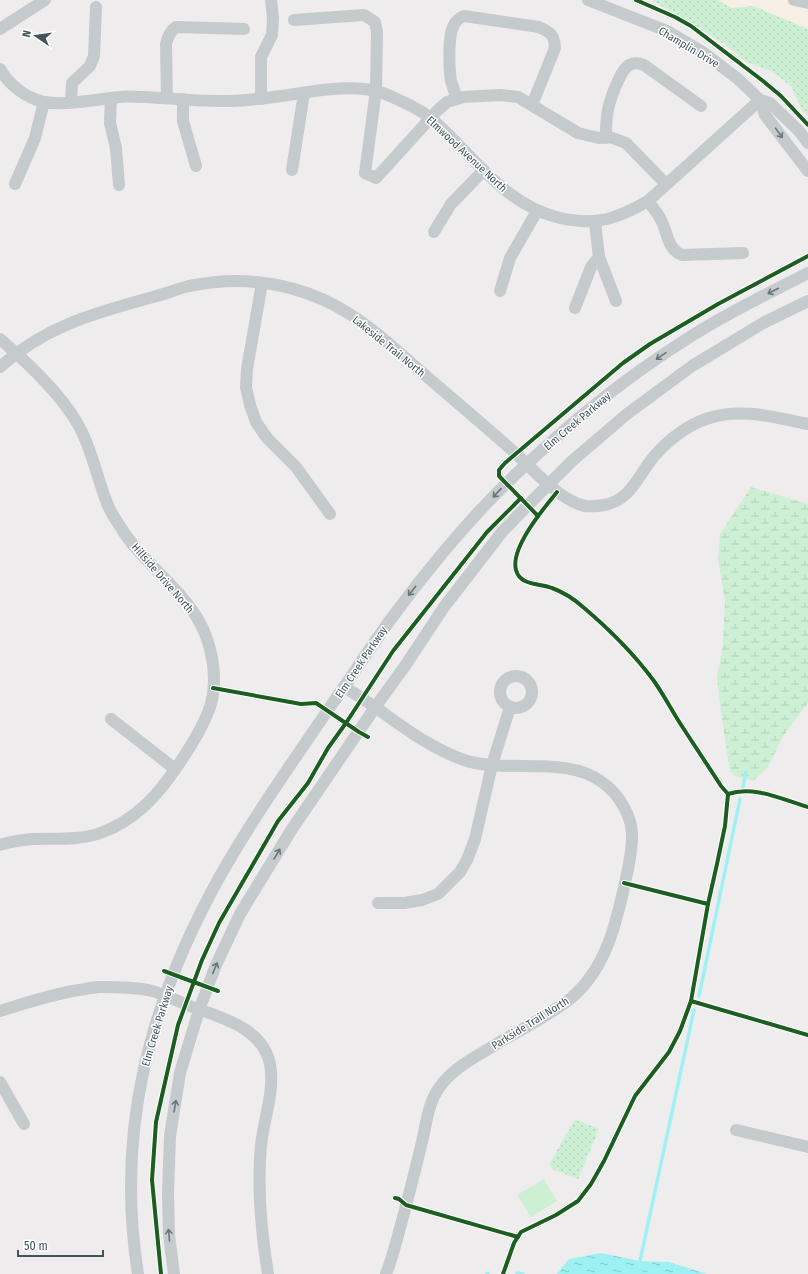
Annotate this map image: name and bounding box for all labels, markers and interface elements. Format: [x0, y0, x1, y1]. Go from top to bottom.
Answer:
north arrow [16, 16, 56, 56]
street label: Champlin Drive [656, 24, 721, 71]
text: N [20, 29, 34, 39]
street label: Elmwood Avenue North [424, 114, 510, 195]
one-way arrow [775, 127, 784, 138]
one-way arrow [768, 288, 780, 295]
street label: Lakeside Trail North [350, 313, 428, 380]
one-way arrow [656, 352, 667, 360]
street label: Elm Creek Parkway [541, 390, 613, 453]
one-way arrow [492, 488, 502, 498]
street label: Hillside Drive North [129, 541, 196, 616]
one-way arrow [408, 586, 416, 597]
street label: Elm Creek Parkway [333, 624, 390, 700]
one-way arrow [273, 849, 281, 860]
one-way arrow [212, 962, 219, 974]
street label: Elm Creek Parkway [139, 984, 176, 1068]
street label: Parkside Trail North [489, 994, 571, 1052]
one-way arrow [171, 1100, 179, 1113]
one-way arrow [166, 1229, 173, 1242]
scale bar [18, 1232, 103, 1258]
text: 50 m [24, 1239, 48, 1253]

